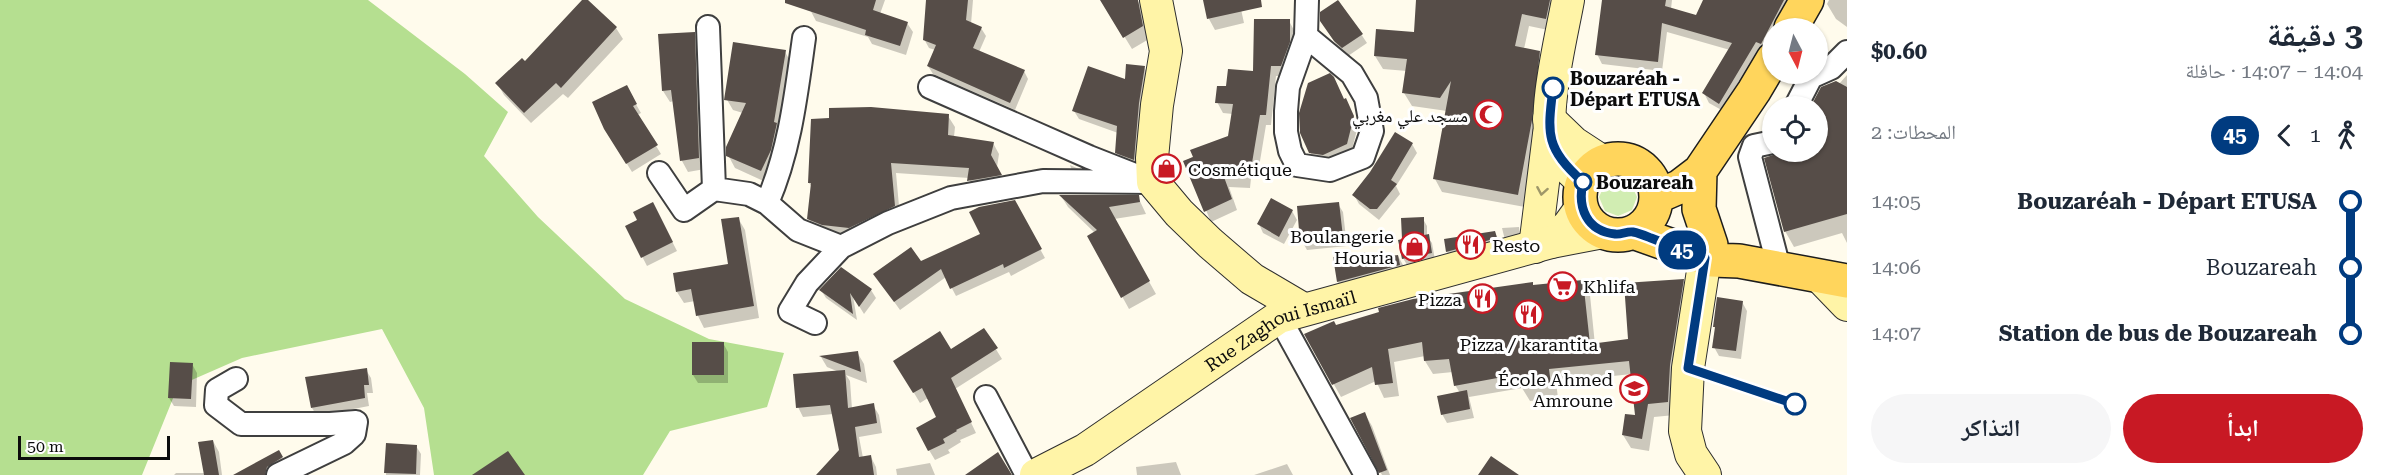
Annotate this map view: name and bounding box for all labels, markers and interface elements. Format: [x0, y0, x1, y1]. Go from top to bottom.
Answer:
text: 3 دقيقة [2267, 15, 2363, 54]
north arrow [1762, 18, 1828, 84]
map controls [1762, 18, 1828, 162]
text: $0.60 [1871, 39, 1927, 64]
text: 14:04 – 14:07 · حافلة [2186, 59, 2363, 83]
place label: Bouzaréah - Départ ETUSA [1570, 68, 1700, 110]
marker: Bouzaréah - Départ ETUSA [1542, 77, 1564, 99]
button: locate [1762, 96, 1828, 162]
mosque icon: مسجد علي مغربي [1473, 99, 1505, 131]
place label: مسجد علي مغربي [1352, 105, 1468, 130]
icon: back [2268, 119, 2301, 152]
icon: walk [2330, 119, 2363, 152]
text: المحطات: 2 [1871, 120, 1956, 144]
text: 45 [2223, 123, 2247, 147]
text: 1 [2310, 123, 2321, 147]
shop icon: Cosmétique [1151, 153, 1183, 185]
place label: Cosmétique [1188, 159, 1292, 180]
place label: Bouzareah [1596, 172, 1694, 193]
marker: Bouzareah [1574, 173, 1592, 191]
one-way arrow [1536, 186, 1549, 196]
text: 14:05 [1871, 189, 1921, 213]
text: Bouzaréah - Départ ETUSA [2017, 189, 2317, 214]
place label: Boulangerie Houria [1290, 226, 1394, 268]
restaurant icon: Resto [1455, 229, 1487, 261]
shop icon: Boulangerie Houria [1399, 230, 1431, 262]
line badge: 45 [1655, 230, 1709, 270]
place label: Resto [1492, 235, 1540, 256]
text: 45 [1670, 238, 1694, 262]
text: 14:06 [1871, 255, 1921, 279]
text: Bouzareah [2206, 255, 2317, 280]
supermarket icon: Khlifa [1546, 270, 1578, 302]
place label: Khlifa [1583, 276, 1636, 297]
restaurant icon: Pizza [1467, 283, 1499, 315]
street label: Rue Zaghoui Ismaïl [1201, 286, 1359, 375]
place label: Pizza [1418, 289, 1462, 310]
restaurant icon: Pizza / karantita [1513, 299, 1545, 331]
text: 14:07 [1871, 321, 1921, 345]
text: Station de bus de Bouzareah [1999, 321, 2317, 346]
place label: Pizza / karantita [1460, 334, 1599, 355]
place label: École Ahmed Amroune [1498, 369, 1613, 411]
school or university icon: École Ahmed Amroune [1618, 373, 1650, 405]
unlabelled marker [1784, 393, 1806, 415]
button: التذاكر [1871, 394, 2111, 463]
button: ابدأ [2123, 394, 2363, 463]
scale bar [18, 433, 170, 460]
text: 50 m [27, 437, 64, 456]

